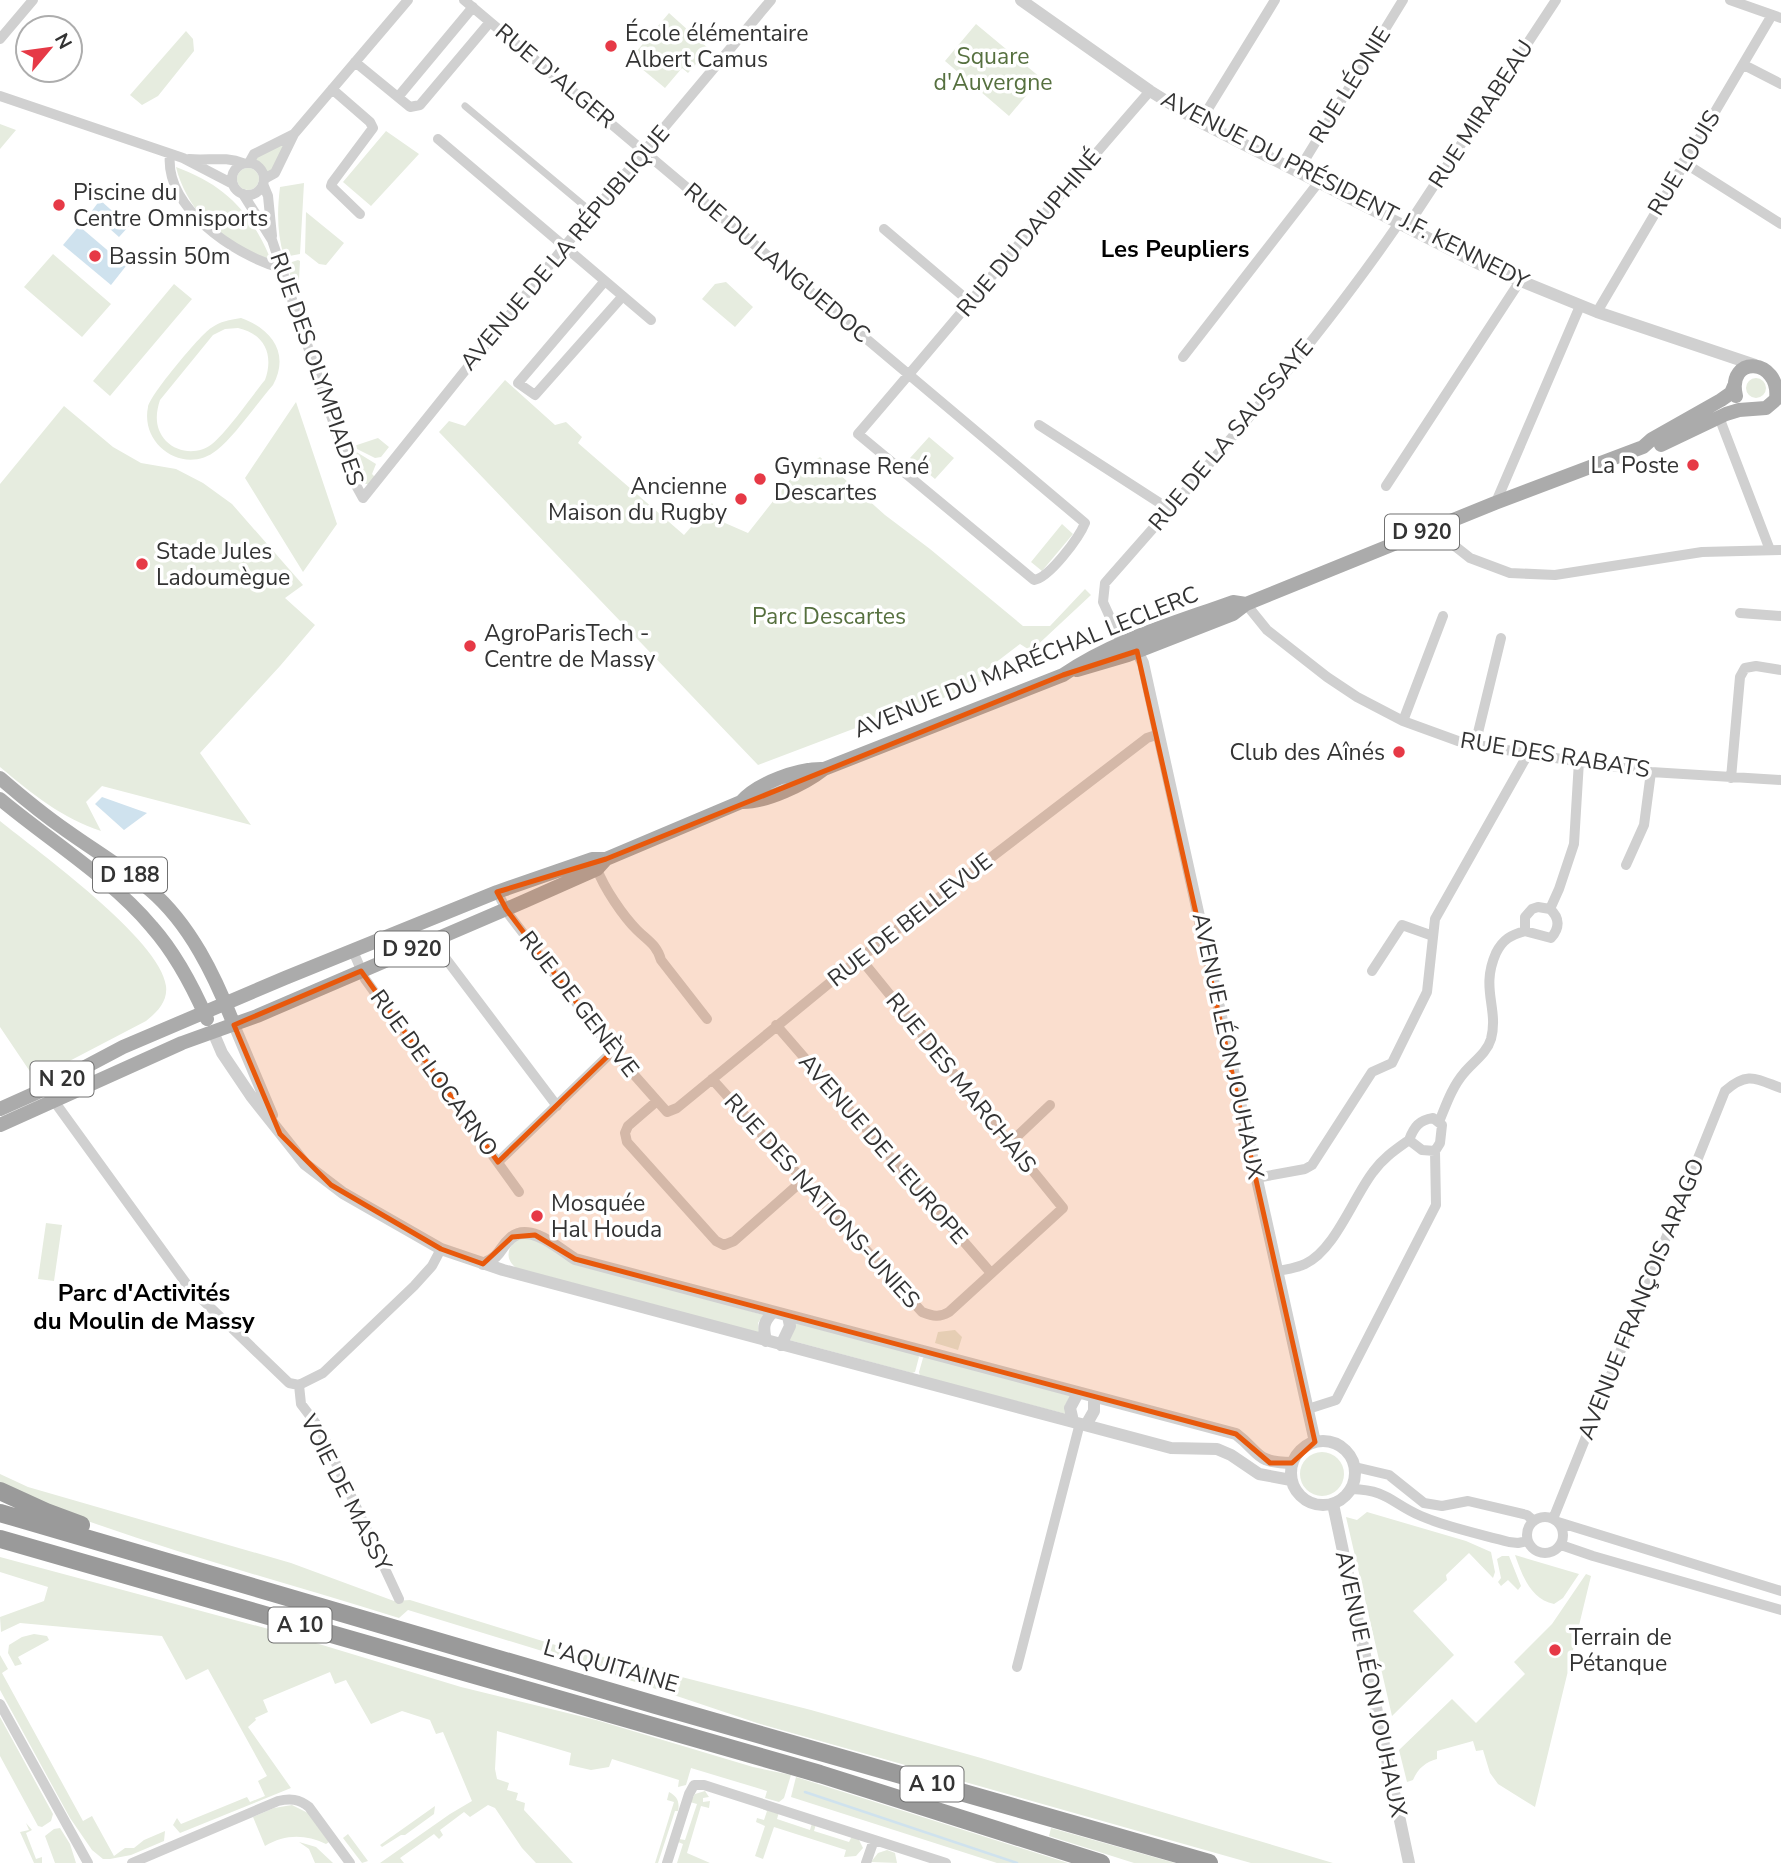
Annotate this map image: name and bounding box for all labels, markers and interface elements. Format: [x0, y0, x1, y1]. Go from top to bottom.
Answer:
north arrow [14, 14, 84, 84]
street label: RUE D'ALGER [489, 17, 621, 135]
place label: École élémentaire Albert Camus [625, 18, 808, 75]
street label: RUE LÉONIE [1302, 21, 1398, 149]
text: N [48, 29, 78, 54]
street label: RUE MIRABEAU [1421, 34, 1541, 194]
marker: École élémentaire Albert Camus [603, 38, 619, 54]
park label: Square d'Auvergne [934, 41, 1052, 98]
street label: AVENUE DU PRÉSIDENT J.F. KENNEDY [1156, 83, 1534, 297]
street label: RUE LOUIS [1640, 105, 1728, 221]
street label: AVENUE DE LA RÉPUBLIQUE [453, 119, 677, 377]
street label: RUE DU DAUPHINÉ [950, 143, 1108, 323]
street label: RUE DU LANGUEDOC [677, 176, 877, 350]
place label: Piscine du Centre Omnisports [73, 177, 268, 234]
marker: Piscine du Centre Omnisports [51, 197, 67, 213]
district label: Les Peupliers [1101, 233, 1249, 265]
place label: Bassin 50m [109, 241, 230, 272]
marker: Bassin 50m [87, 248, 103, 264]
street label: RUE DES OLYMPIADES [263, 248, 371, 490]
street label: RUE DE LA SAUSSAYE [1142, 333, 1320, 537]
place label: La Poste [1590, 450, 1679, 481]
place label: Gymnase René Descartes [774, 451, 929, 508]
marker: La Poste [1685, 457, 1701, 473]
place label: Ancienne Maison du Rugby [548, 471, 727, 528]
marker: Gymnase René Descartes [752, 471, 768, 487]
marker: Ancienne Maison du Rugby [733, 491, 749, 507]
road number: D 920 [1385, 514, 1459, 550]
place label: Stade Jules Ladoumègue [156, 536, 290, 593]
marker: Stade Jules Ladoumègue [134, 556, 150, 572]
street label: AVENUE DU MARÉCHAL LECLERC [849, 579, 1203, 745]
park label: Parc Descartes [752, 601, 906, 632]
place label: AgroParisTech - Centre de Massy [484, 618, 656, 675]
marker: AgroParisTech - Centre de Massy [462, 638, 478, 654]
street label: RUE DES RABATS [1458, 725, 1652, 785]
place label: Club des Aînés [1229, 737, 1385, 768]
marker: Club des Aînés [1391, 744, 1407, 760]
street label: RUE DE BELLEVUE [821, 846, 999, 994]
road number: D 188 [93, 858, 167, 892]
street label: AVENUE LÉON JOUHAUX [1185, 910, 1271, 1182]
street label: RUE DE GENÈVE [512, 925, 646, 1083]
road number: D 920 [375, 932, 449, 967]
street label: RUE DE LOCARNO [363, 983, 505, 1163]
street label: RUE DES MARCHAIS [879, 986, 1043, 1180]
street label: AVENUE DE L'EUROPE [792, 1047, 974, 1251]
road number: N 20 [31, 1062, 94, 1096]
street label: RUE DES NATIONS-UNIES [717, 1087, 927, 1315]
street label: AVENUE FRANÇOIS ARAGO [1570, 1154, 1712, 1444]
place label: Mosquée Hal Houda [551, 1188, 662, 1245]
marker: Mosquée Hal Houda [529, 1208, 545, 1224]
district label: Parc d'Activités du Moulin de Massy [33, 1277, 255, 1337]
street label: VOIE DE MASSY [293, 1408, 399, 1577]
street label: AVENUE LÉON JOUHAUX [1328, 1548, 1414, 1820]
road number: A 10 [268, 1608, 332, 1642]
place label: Terrain de Pétanque [1569, 1622, 1672, 1679]
street label: L'AQUITAINE [540, 1632, 682, 1700]
marker: Terrain de Pétanque [1547, 1642, 1563, 1658]
road number: A 10 [900, 1766, 964, 1802]

